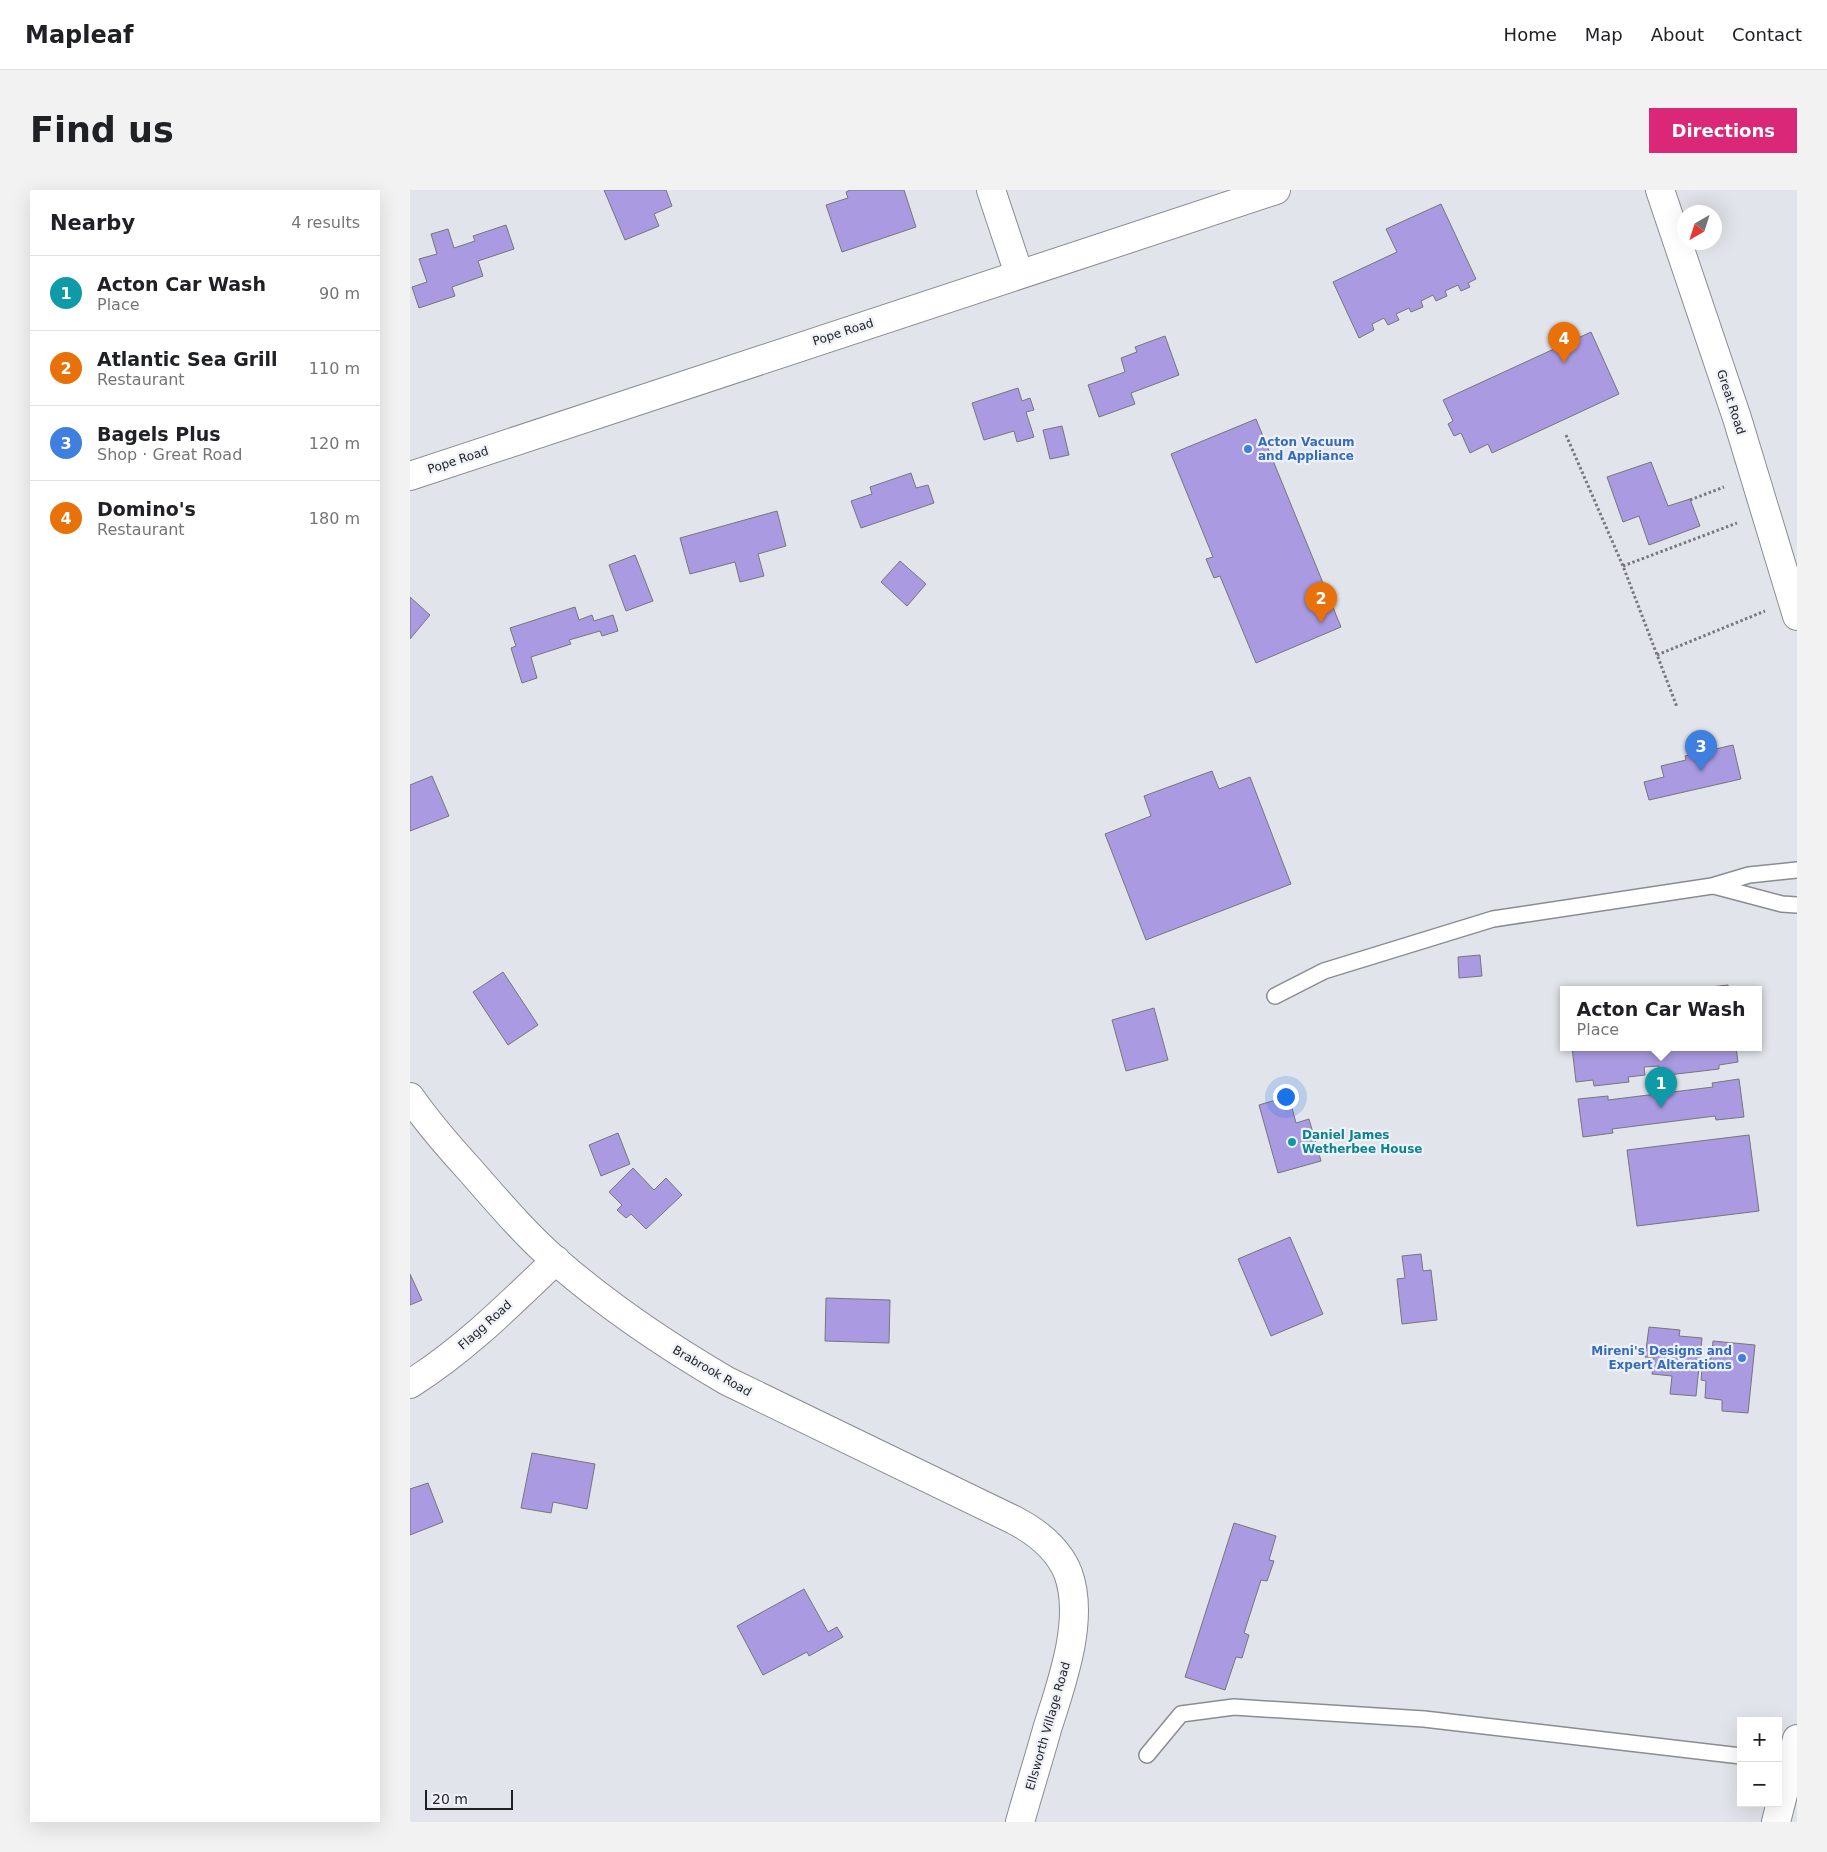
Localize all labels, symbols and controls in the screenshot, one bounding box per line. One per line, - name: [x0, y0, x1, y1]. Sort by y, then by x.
- text: Mapleaf: [25, 21, 133, 49]
- text: Home: [1504, 24, 1557, 45]
- text: Map: [1585, 24, 1623, 45]
- text: About: [1651, 24, 1704, 45]
- text: Contact: [1732, 24, 1802, 45]
- button: Directions: [1649, 108, 1797, 153]
- text: Find us: [30, 110, 174, 150]
- north arrow: [1677, 205, 1722, 250]
- text: Nearby: [50, 211, 135, 235]
- text: 4 results: [291, 213, 360, 232]
- text: Acton Car Wash: [97, 273, 266, 295]
- text: 1: [60, 284, 72, 303]
- text: 90 m: [319, 284, 360, 303]
- text: Place: [97, 295, 140, 314]
- street label: Pope Road: [811, 316, 875, 348]
- pin: 4: [1548, 322, 1580, 363]
- text: Atlantic Sea Grill: [97, 348, 278, 370]
- text: 2: [60, 359, 72, 378]
- text: 110 m: [309, 359, 360, 378]
- street label: Great Road: [1714, 368, 1748, 436]
- text: Restaurant: [97, 370, 185, 389]
- text: Bagels Plus: [97, 423, 221, 445]
- text: 3: [60, 434, 72, 453]
- text: 120 m: [309, 434, 360, 453]
- place label: Acton Vacuum and Appliance: [1258, 435, 1355, 463]
- marker: Acton Vacuum and Appliance: [1242, 443, 1254, 455]
- street label: Pope Road: [426, 444, 490, 476]
- text: Shop · Great Road: [97, 445, 242, 464]
- text: Domino's: [97, 498, 196, 520]
- text: 4: [60, 509, 72, 528]
- text: 180 m: [309, 509, 360, 528]
- text: Restaurant: [97, 520, 185, 539]
- pin: 2: [1305, 582, 1337, 623]
- pin: 3: [1685, 730, 1717, 771]
- popup: [1560, 986, 1762, 1051]
- text: Acton Car Wash: [1577, 998, 1745, 1020]
- text: Place: [1577, 1020, 1619, 1039]
- pin: 1: [1645, 1067, 1677, 1108]
- your location: [1273, 1084, 1299, 1110]
- place label: Daniel James Wetherbee House: [1302, 1128, 1422, 1156]
- marker: Daniel James Wetherbee House: [1286, 1136, 1298, 1148]
- street label: Flagg Road: [456, 1297, 514, 1353]
- street label: Brabrook Road: [670, 1343, 754, 1399]
- place label: Mireni's Designs and Expert Alterations: [1591, 1344, 1732, 1372]
- marker: Mireni's Designs and Expert Alterations: [1736, 1352, 1748, 1364]
- street label: Ellsworth Village Road: [1023, 1660, 1073, 1792]
- map controls: [1737, 1717, 1782, 1807]
- button: +: [1737, 1717, 1782, 1762]
- button: −: [1737, 1762, 1782, 1807]
- scale bar: [425, 1787, 512, 1810]
- text: 20 m: [432, 1791, 468, 1807]

